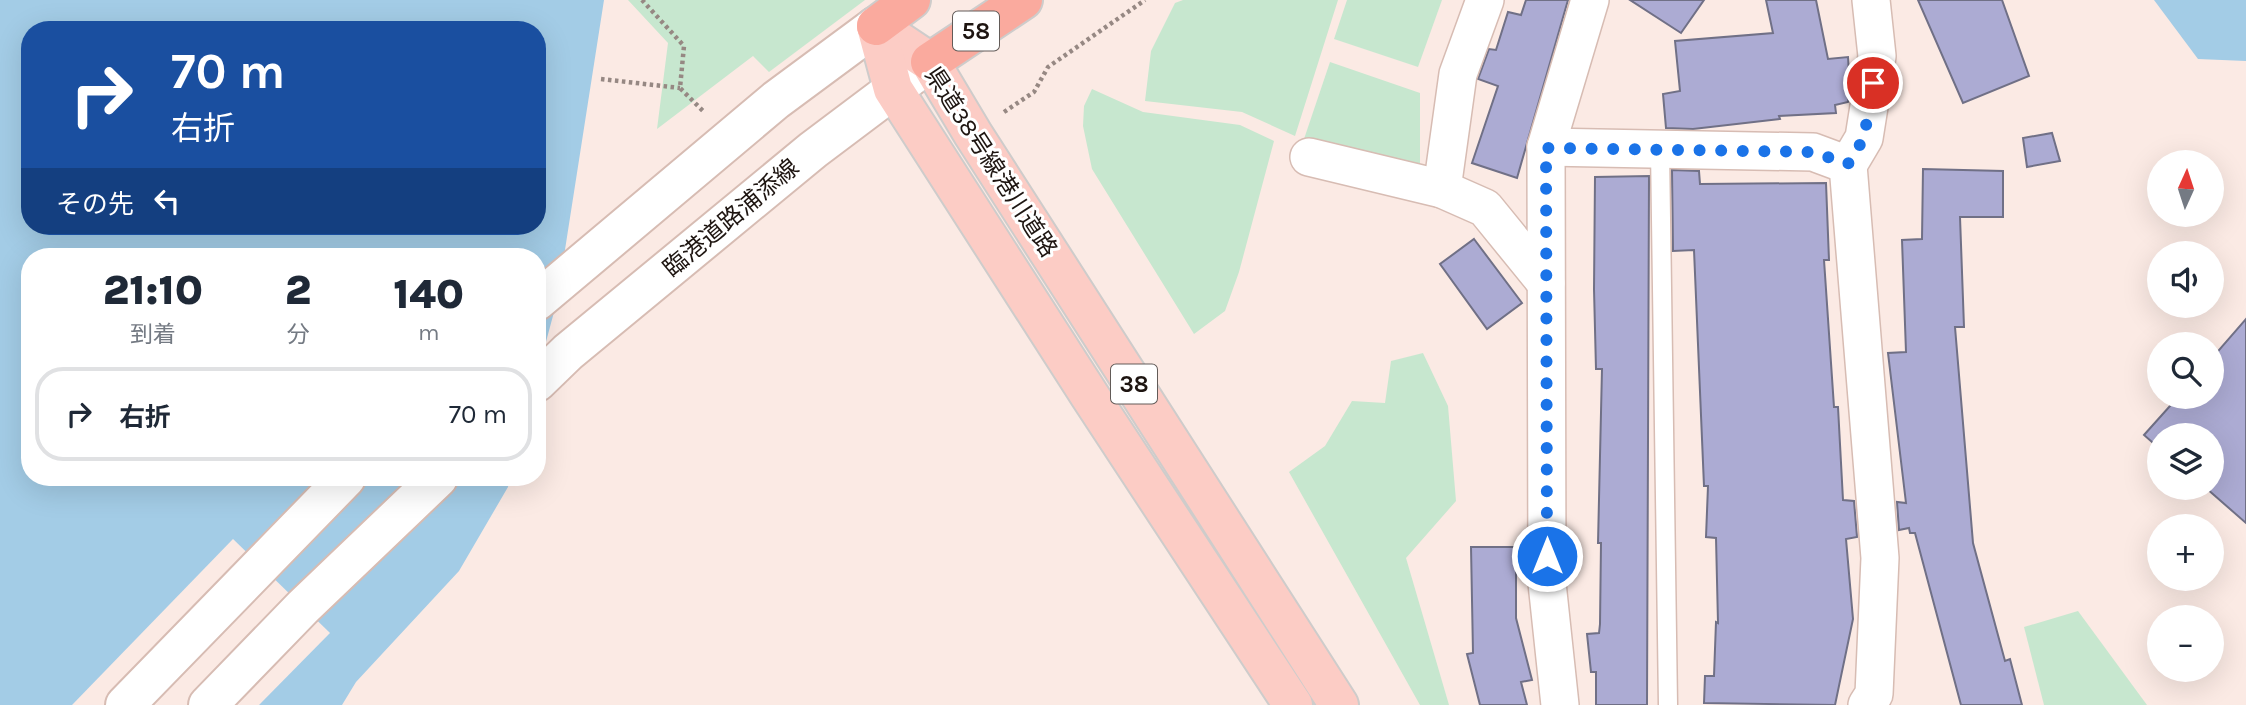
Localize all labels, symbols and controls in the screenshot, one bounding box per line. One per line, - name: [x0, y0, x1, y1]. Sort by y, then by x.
- road number: 58: [953, 12, 999, 50]
- text: 70 m: [171, 43, 285, 100]
- icon: right: [56, 49, 147, 140]
- pin: [1843, 53, 1903, 113]
- street label: 県道38号線港川道路: [919, 62, 1063, 262]
- icon: arrive: [1854, 64, 1892, 102]
- text: 右折: [171, 110, 235, 147]
- north arrow: [2147, 150, 2224, 228]
- map controls: [2147, 150, 2224, 682]
- street label: 臨港道路浦添線: [658, 153, 804, 283]
- icon: left: [148, 182, 186, 220]
- text: その先: [56, 189, 134, 220]
- button: sound: [2147, 241, 2224, 318]
- text: 21:10: [103, 265, 203, 315]
- text: 2: [285, 265, 311, 315]
- text: 140: [393, 269, 464, 319]
- text: m: [418, 319, 439, 346]
- text: 到着: [130, 321, 176, 348]
- text: 分: [287, 321, 310, 348]
- button: search: [2147, 332, 2224, 409]
- road number: 38: [1111, 364, 1157, 404]
- icon: right: [60, 395, 98, 433]
- text: 70 m: [449, 399, 507, 430]
- text: 右折: [119, 402, 171, 433]
- button: layers: [2147, 423, 2224, 500]
- button: +: [2147, 514, 2224, 591]
- position arrow: [1510, 519, 1584, 593]
- button: −: [2147, 605, 2224, 682]

